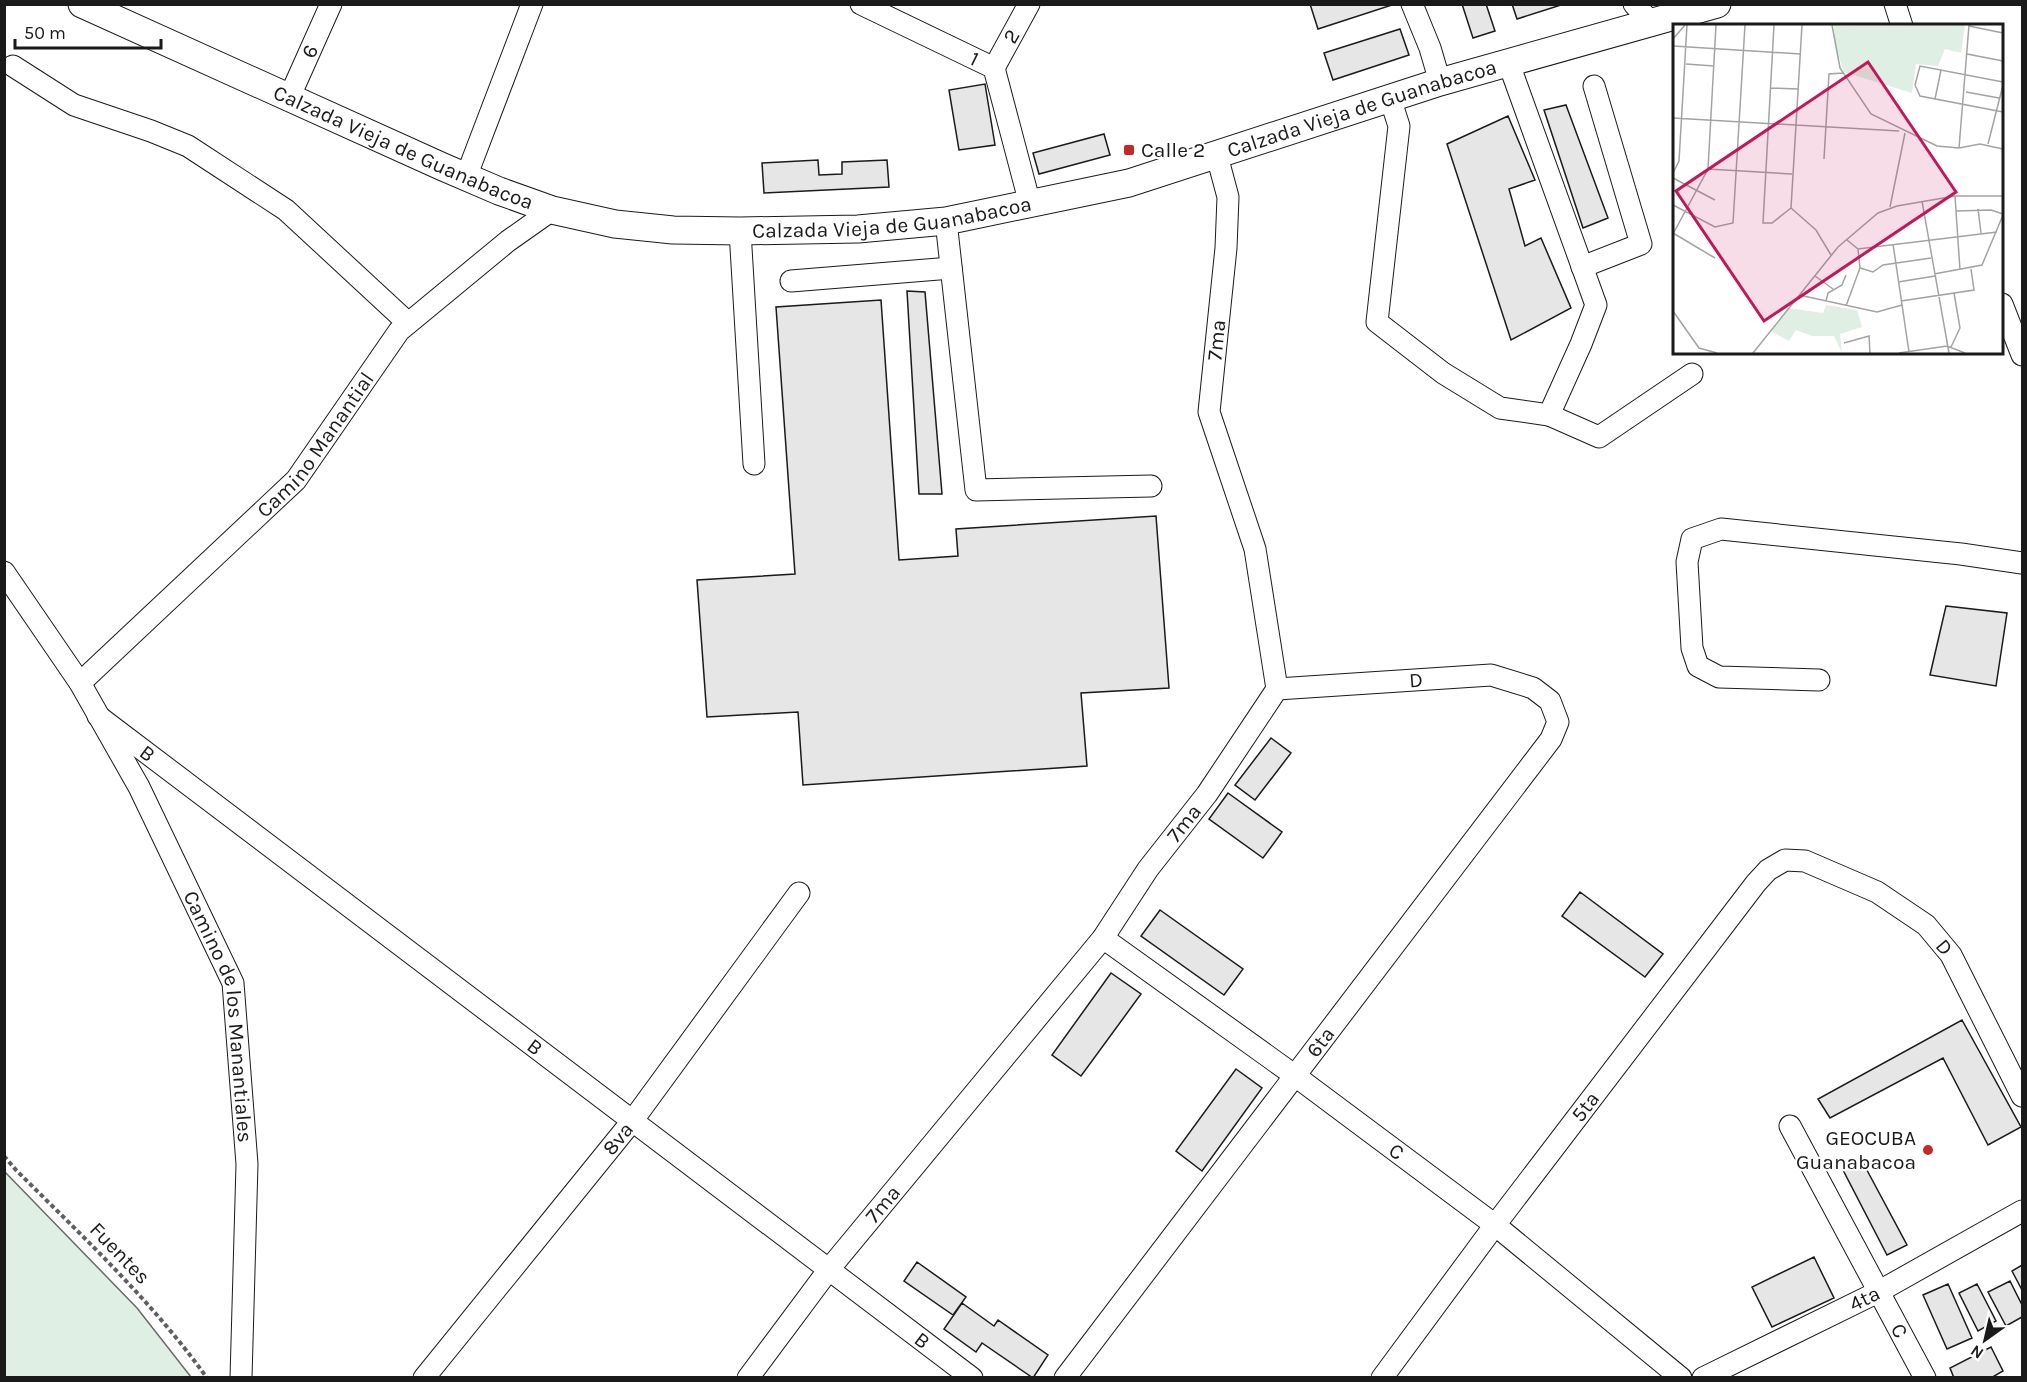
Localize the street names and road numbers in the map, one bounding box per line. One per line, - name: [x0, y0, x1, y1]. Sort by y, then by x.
- street label: 2: [998, 25, 1025, 48]
- street label: 6: [296, 41, 323, 62]
- street label: 1: [966, 46, 983, 71]
- street label: Calzada Vieja de Guanabacoa: [1224, 55, 1499, 162]
- street label: Calzada Vieja de Guanabacoa: [270, 80, 537, 214]
- street label: Calzada Vieja de Guanabacoa: [752, 192, 1034, 243]
- street label: 7ma: [1202, 318, 1231, 362]
- street label: Camino Manantial: [252, 368, 379, 522]
- street label: D: [1408, 668, 1424, 692]
- street label: B: [135, 740, 160, 767]
- street label: 7ma: [1162, 800, 1206, 847]
- street label: Camino de los Manantiales: [179, 887, 257, 1143]
- street label: D: [1931, 934, 1958, 960]
- street label: 6ta: [1301, 1022, 1340, 1062]
- street label: B: [522, 1033, 547, 1060]
- street label: 5ta: [1566, 1087, 1604, 1126]
- street label: 8va: [598, 1118, 638, 1160]
- street label: C: [1384, 1138, 1409, 1165]
- street label: 7ma: [860, 1181, 905, 1228]
- street label: Fuentes: [85, 1217, 155, 1289]
- street label: 4ta: [1845, 1281, 1884, 1316]
- street label: C: [1886, 1319, 1913, 1342]
- street label: B: [910, 1327, 935, 1354]

